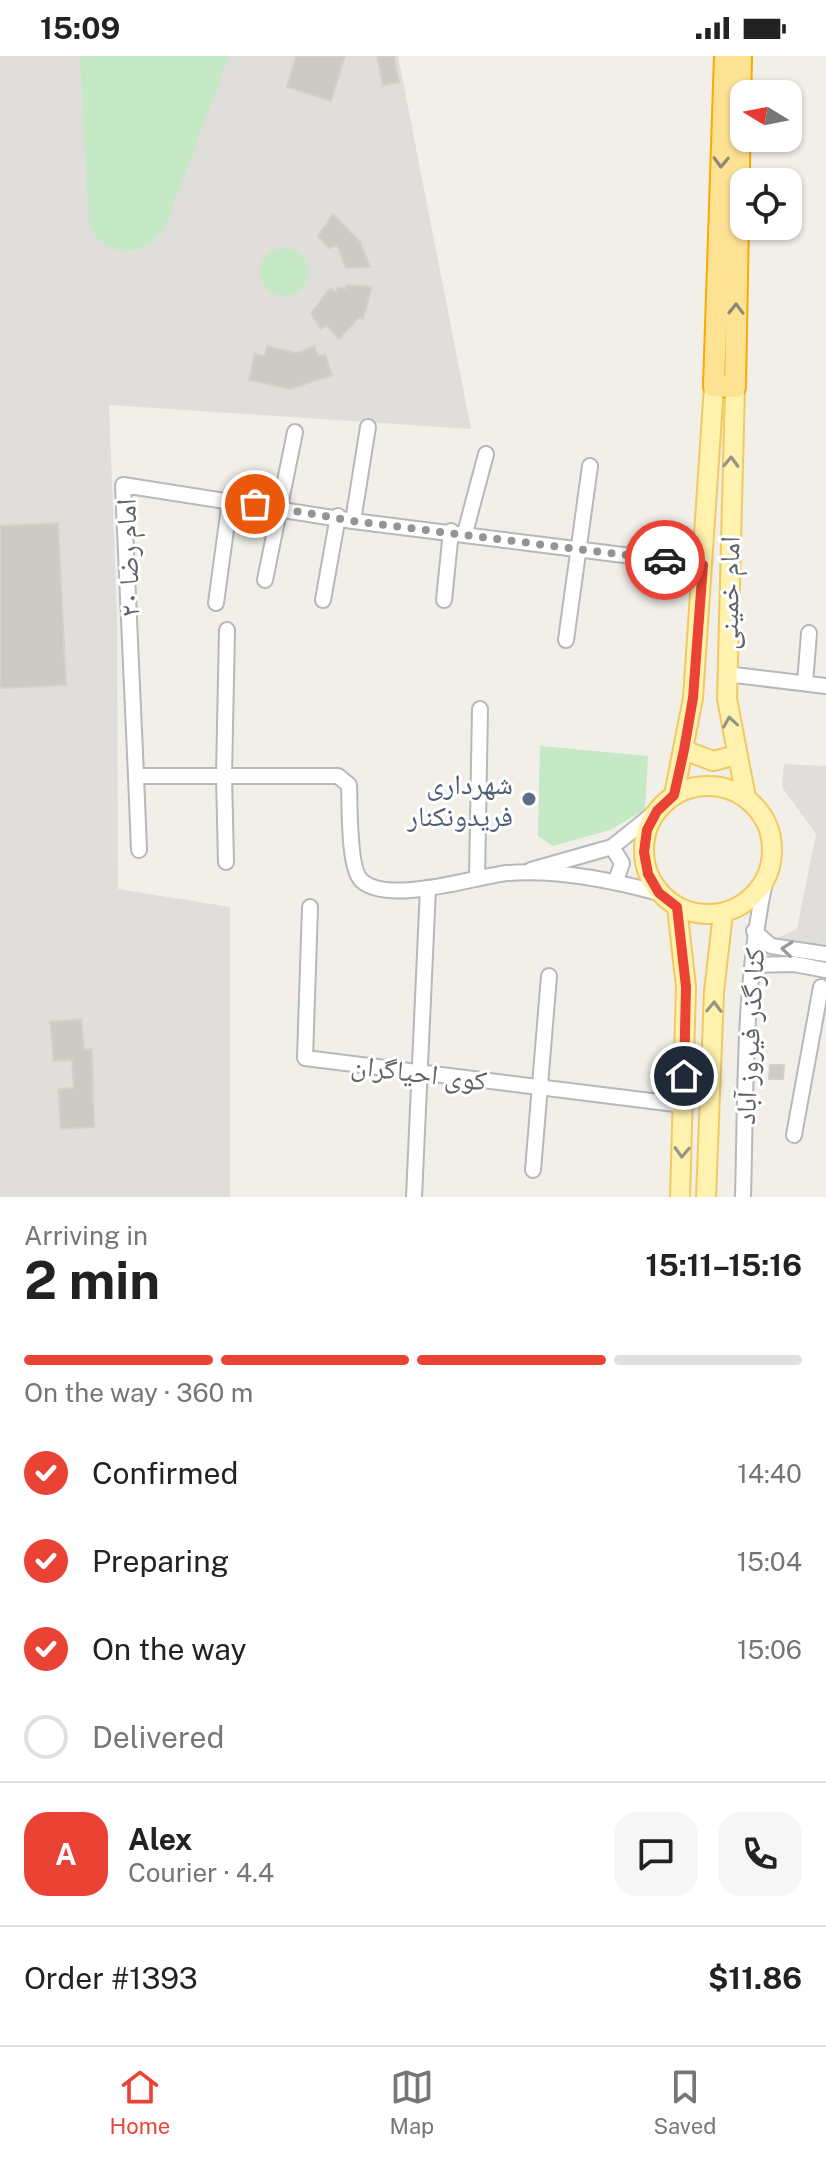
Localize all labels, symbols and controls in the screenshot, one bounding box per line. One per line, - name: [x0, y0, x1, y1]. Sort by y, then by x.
- text: 15:09: [40, 10, 120, 46]
- north arrow: [730, 80, 802, 152]
- map controls: [730, 80, 802, 240]
- one-way arrow: [712, 156, 729, 169]
- button: locate: [730, 168, 802, 240]
- one-way arrow: [728, 302, 745, 315]
- one-way arrow: [723, 455, 740, 468]
- pin: [221, 470, 289, 538]
- icon: bag: [233, 482, 277, 526]
- street label: امام رضا ۲۰: [108, 498, 149, 618]
- courier: [625, 520, 705, 600]
- street label: امام خمینی: [711, 536, 748, 650]
- icon: car: [643, 538, 687, 582]
- one-way arrow: [722, 715, 739, 729]
- place label: شهرداری فریدونکنار: [406, 767, 513, 832]
- marker: شهرداری فریدونکنار: [520, 790, 538, 808]
- one-way arrow: [780, 940, 793, 957]
- street label: کنارگذر فیروز آباد: [728, 946, 771, 1125]
- one-way arrow: [705, 1000, 722, 1013]
- pin: [650, 1042, 718, 1110]
- street label: کوی احیاگران: [349, 1047, 489, 1098]
- icon: home: [662, 1054, 706, 1098]
- one-way arrow: [673, 1146, 690, 1159]
- text: Arriving in: [24, 1220, 148, 1251]
- text: 15:11–15:16: [646, 1247, 802, 1283]
- text: 2 min: [24, 1250, 160, 1311]
- text: On the way · 360 m: [24, 1377, 253, 1408]
- icon: check: [24, 1451, 68, 1495]
- text: Confirmed: [92, 1455, 238, 1491]
- text: 14:40: [737, 1458, 802, 1489]
- icon: check: [24, 1539, 68, 1583]
- text: Preparing: [92, 1543, 229, 1579]
- text: 15:04: [737, 1546, 802, 1577]
- icon: check: [24, 1627, 68, 1671]
- text: On the way: [92, 1631, 246, 1667]
- text: 15:06: [737, 1634, 802, 1665]
- text: Delivered: [92, 1719, 224, 1755]
- button: chat: [614, 1812, 698, 1896]
- button: phone: [718, 1812, 802, 1896]
- text: Alex: [128, 1821, 192, 1857]
- text: A: [55, 1836, 77, 1872]
- text: Courier · 4.4: [128, 1857, 274, 1888]
- text: Order #1393: [24, 1960, 198, 1996]
- text: $11.86: [708, 1960, 802, 1996]
- tab: Home: [110, 2065, 170, 2139]
- tab: Map: [389, 2065, 434, 2139]
- tab: Saved: [653, 2065, 716, 2139]

